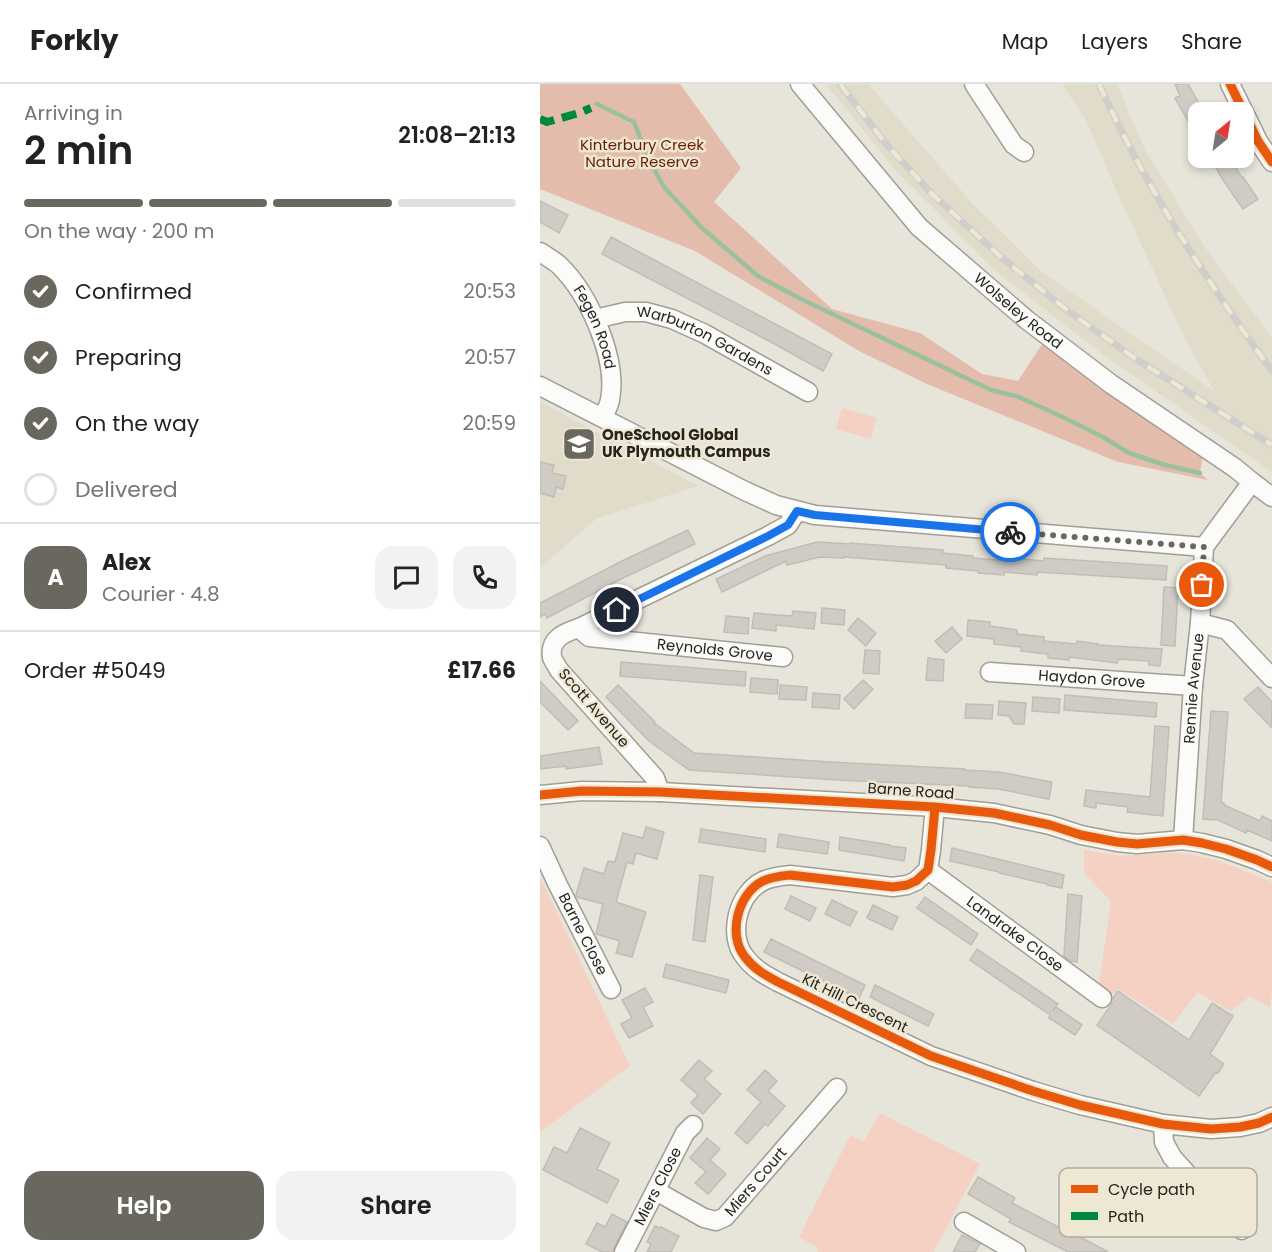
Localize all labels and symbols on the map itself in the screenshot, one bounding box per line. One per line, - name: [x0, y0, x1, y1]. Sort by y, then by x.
- north arrow: [1188, 102, 1254, 168]
- park label: Kinterbury Creek Nature Reserve: [580, 134, 704, 172]
- street label: Wolseley Road: [969, 268, 1067, 354]
- street label: Fegen Road: [569, 281, 621, 371]
- street label: Warburton Gardens: [637, 301, 777, 380]
- place label: OneSchool Global UK Plymouth Campus: [602, 424, 771, 462]
- school or university icon: OneSchool Global UK Plymouth Campus: [561, 426, 597, 462]
- courier: [980, 502, 1040, 562]
- pin: [1176, 559, 1227, 610]
- pin: [591, 584, 642, 635]
- street label: Rennie Avenue: [1178, 632, 1209, 744]
- street label: Reynolds Grove: [656, 633, 774, 666]
- street label: Scott Avenue: [554, 664, 635, 752]
- street label: Haydon Grove: [1038, 664, 1146, 693]
- street label: Barne Road: [867, 777, 955, 804]
- street label: Barne Close: [554, 889, 613, 979]
- street label: Landrake Close: [963, 891, 1068, 976]
- street label: Kit Hill Crescent: [799, 968, 912, 1037]
- street label: Miers Court: [719, 1142, 791, 1220]
- street label: Miers Close: [628, 1143, 686, 1229]
- legend: [1059, 1168, 1257, 1237]
- text: Cycle path: [1108, 1178, 1195, 1201]
- text: Path: [1108, 1205, 1144, 1228]

